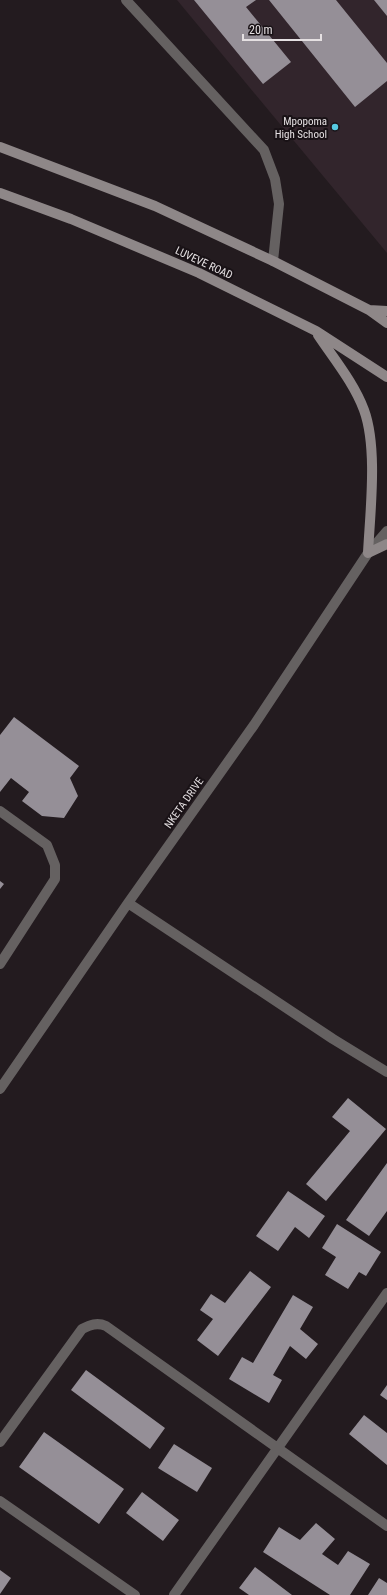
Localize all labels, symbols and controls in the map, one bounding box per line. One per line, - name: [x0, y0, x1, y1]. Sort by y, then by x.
- scale bar: [243, 16, 321, 42]
- text: 20 m: [249, 23, 273, 37]
- place label: Mpopoma High School: [275, 115, 327, 141]
- marker: Mpopoma High School: [330, 122, 340, 132]
- street label: LUVEVE ROAD: [173, 244, 235, 282]
- street label: NKETA DRIVE: [162, 775, 207, 831]

